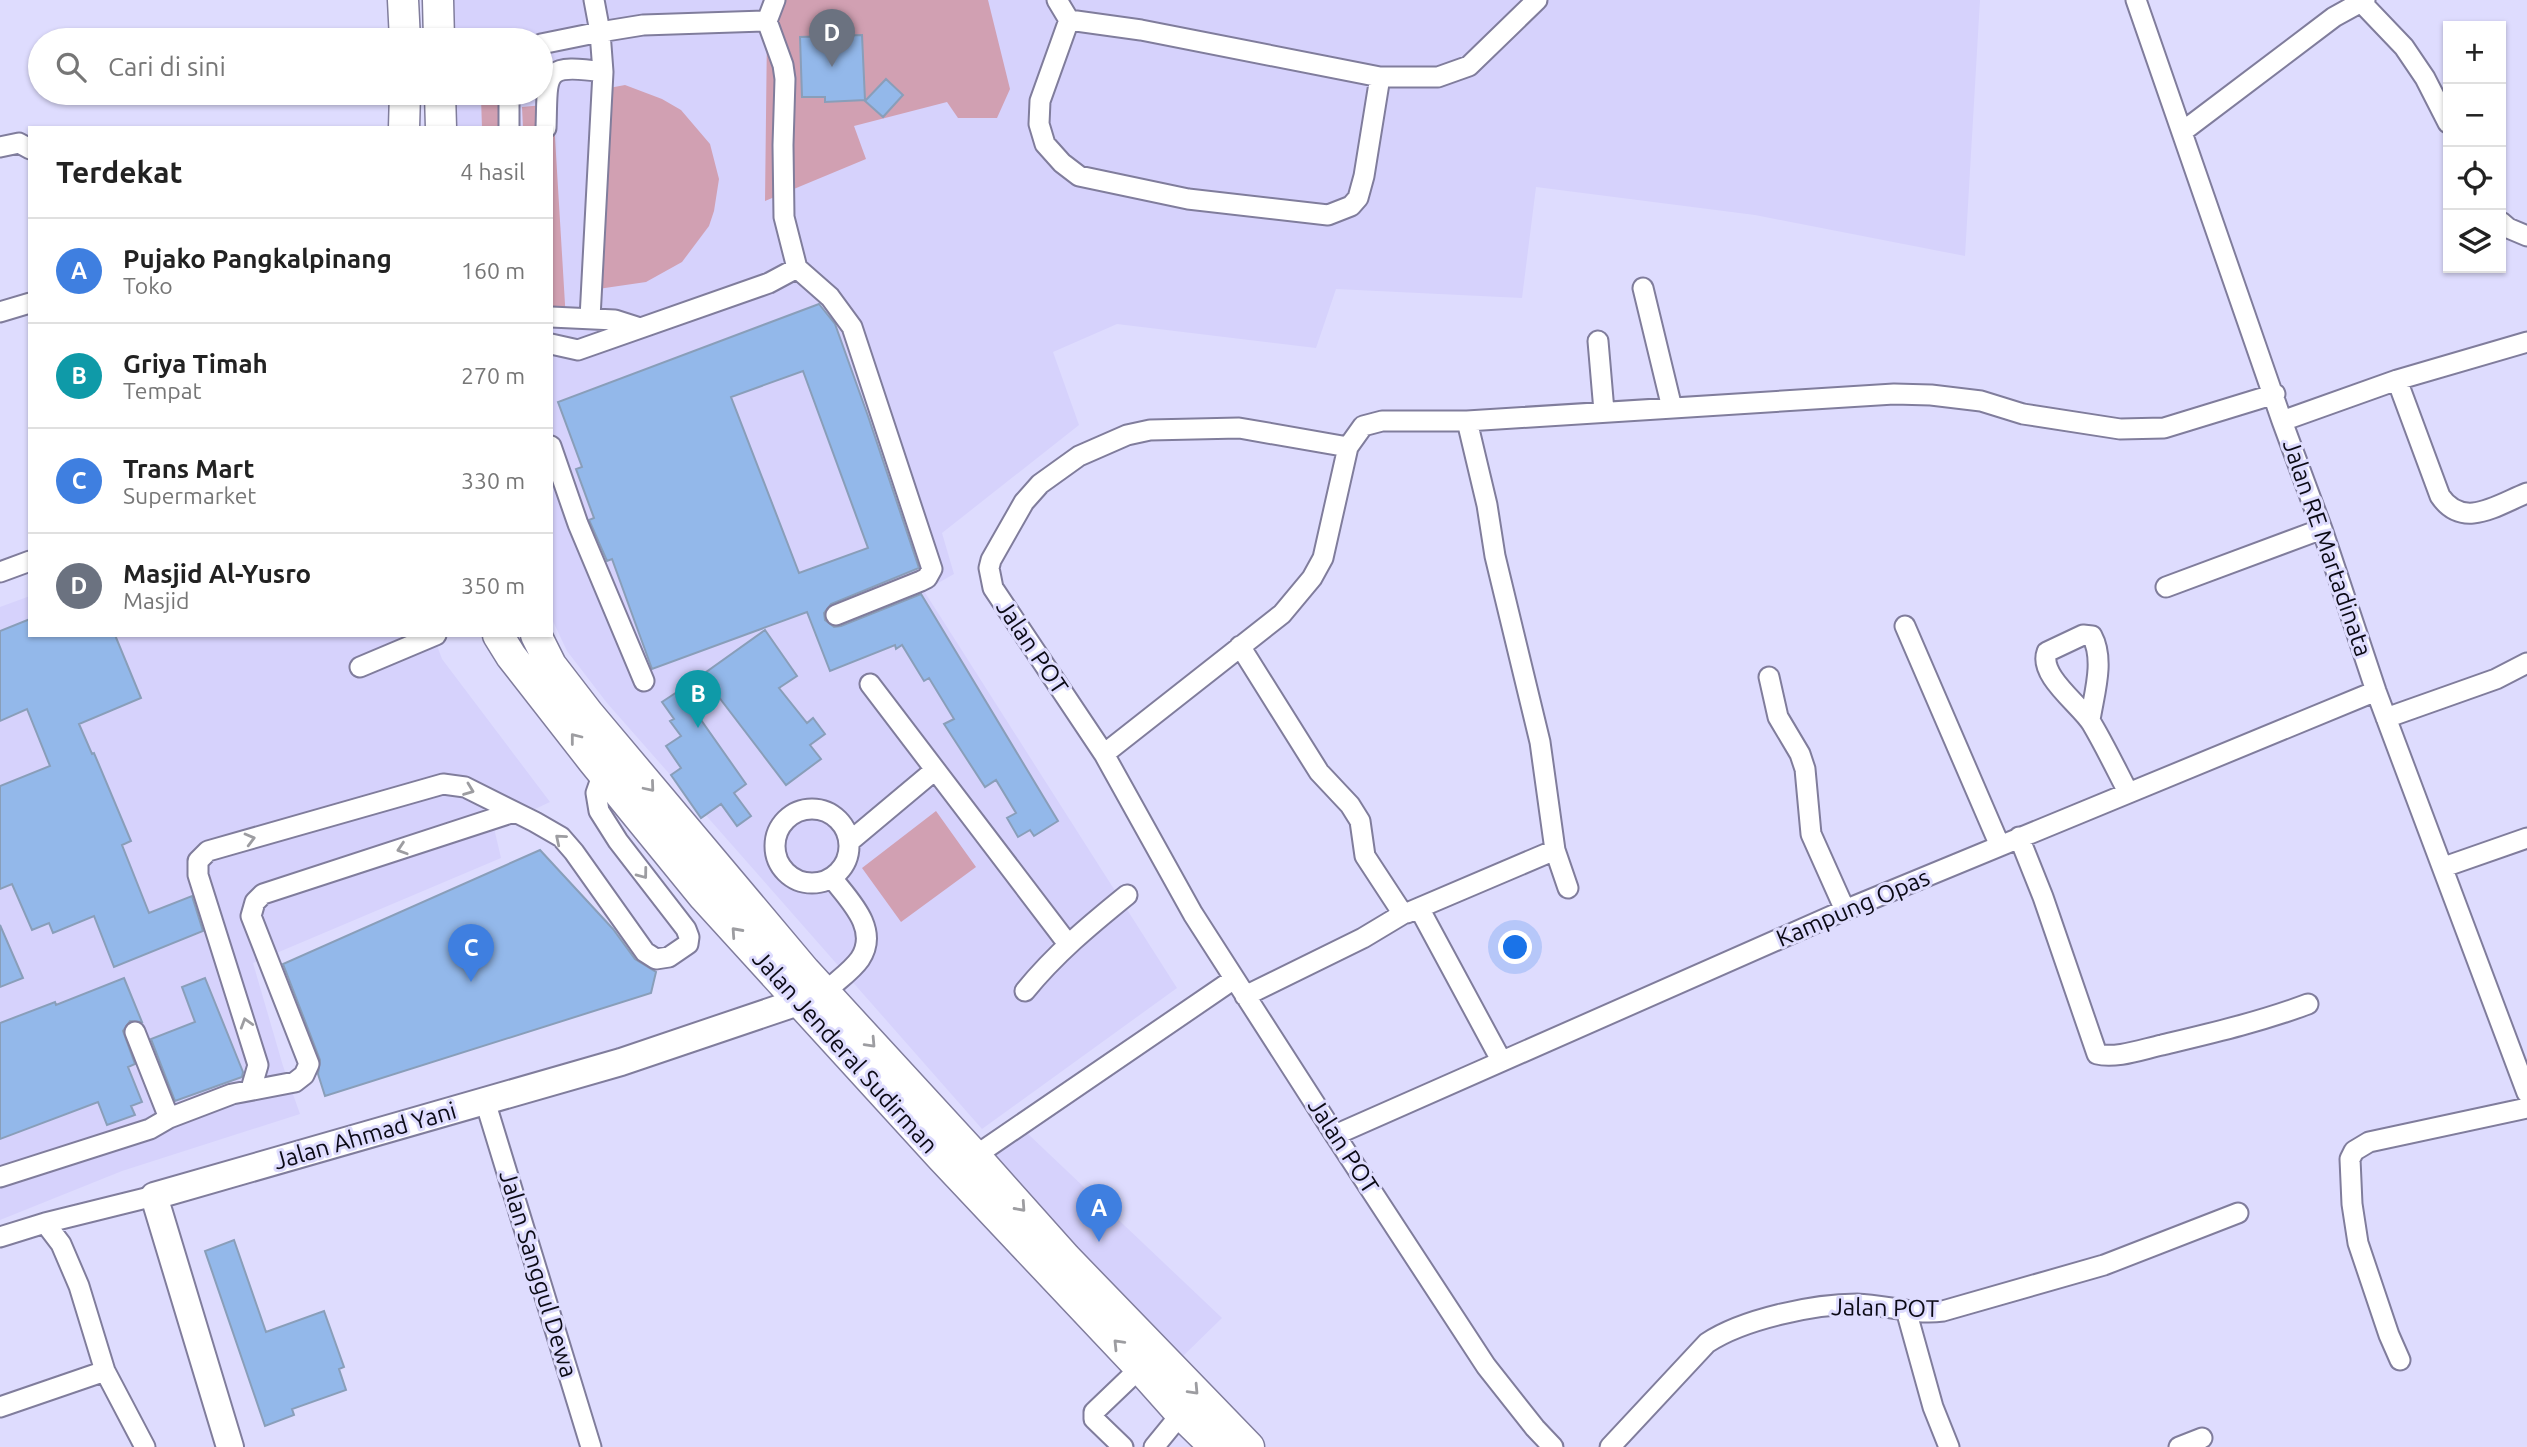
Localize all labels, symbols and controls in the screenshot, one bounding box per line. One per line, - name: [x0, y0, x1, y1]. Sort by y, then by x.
- pin: D: [809, 9, 855, 67]
- map controls: [2443, 21, 2506, 273]
- button: +: [2443, 21, 2506, 84]
- search box: [28, 28, 553, 105]
- icon: search: [52, 48, 90, 86]
- text: Cari di sini: [108, 52, 226, 81]
- button: −: [2443, 84, 2506, 147]
- button: locate: [2443, 147, 2506, 210]
- text: Terdekat: [56, 155, 182, 189]
- text: 4 hasil: [460, 159, 525, 184]
- button: layers: [2443, 210, 2506, 273]
- text: Pujako Pangkalpinang: [123, 244, 392, 273]
- text: A: [71, 258, 87, 283]
- text: 160 m: [461, 258, 525, 283]
- text: Toko: [123, 273, 173, 298]
- text: Griya Timah: [123, 349, 268, 378]
- text: B: [71, 363, 87, 388]
- text: 270 m: [461, 363, 525, 388]
- text: Tempat: [123, 378, 202, 403]
- street label: Jalan RE Martadinata: [2278, 436, 2377, 660]
- text: Trans Mart: [123, 454, 254, 483]
- text: C: [72, 468, 86, 493]
- text: 330 m: [461, 468, 525, 493]
- text: Supermarket: [123, 483, 256, 508]
- text: Masjid Al-Yusro: [123, 559, 311, 588]
- text: D: [71, 573, 87, 598]
- text: 350 m: [461, 573, 525, 598]
- text: Masjid: [123, 588, 189, 613]
- street label: Jalan POT: [991, 594, 1074, 699]
- pin: B: [675, 670, 721, 728]
- one-way arrow: [571, 734, 584, 746]
- one-way arrow: [642, 779, 654, 792]
- one-way arrow: [462, 782, 474, 796]
- one-way arrow: [244, 833, 256, 848]
- one-way arrow: [556, 835, 569, 847]
- one-way arrow: [397, 841, 409, 855]
- street label: Kampung Opas: [1772, 863, 1933, 952]
- one-way arrow: [635, 867, 648, 879]
- pin: C: [448, 924, 494, 982]
- one-way arrow: [732, 927, 744, 940]
- your location: [1498, 930, 1532, 964]
- street label: Jalan Jenderal Sudirman: [747, 945, 943, 1159]
- one-way arrow: [240, 1018, 255, 1030]
- one-way arrow: [862, 1035, 875, 1048]
- street label: Jalan POT: [1303, 1093, 1384, 1198]
- street label: Jalan Ahmad Yani: [270, 1097, 459, 1175]
- street label: Jalan Sanggul Dewa: [494, 1167, 583, 1381]
- pin: A: [1076, 1184, 1122, 1242]
- one-way arrow: [1013, 1199, 1025, 1212]
- street label: Jalan POT: [1831, 1293, 1939, 1322]
- one-way arrow: [1114, 1339, 1126, 1352]
- one-way arrow: [1185, 1382, 1198, 1395]

